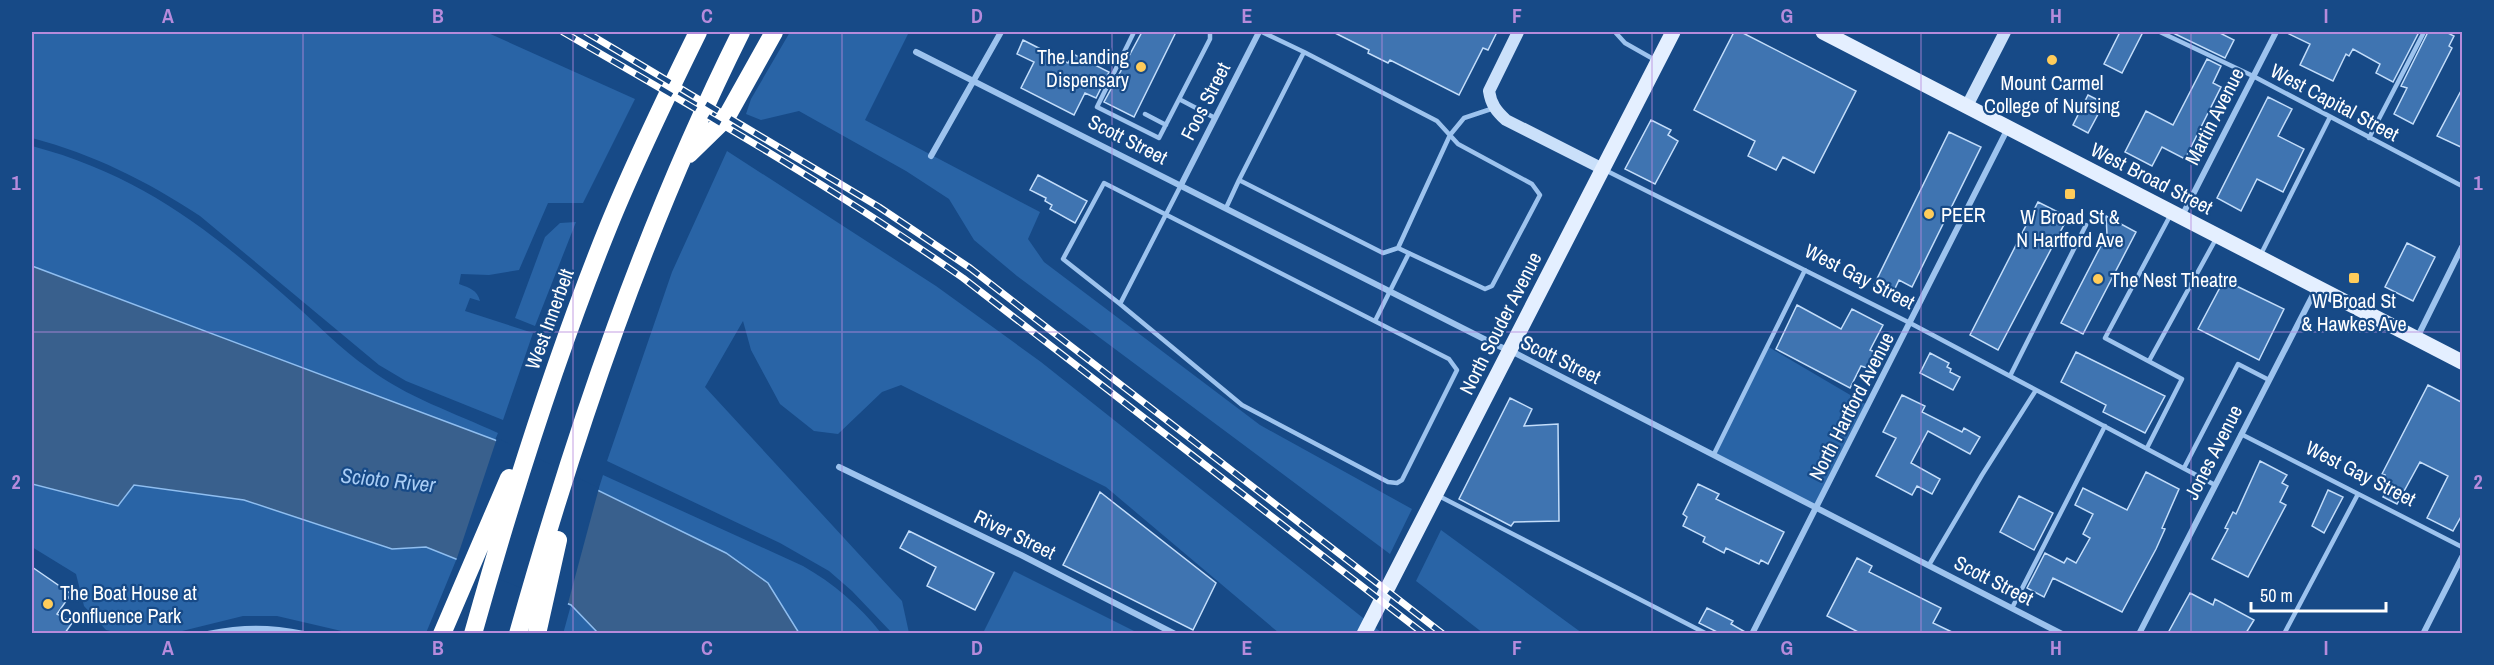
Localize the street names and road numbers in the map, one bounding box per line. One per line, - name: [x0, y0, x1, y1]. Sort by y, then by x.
- street label: Foos Street: [1174, 57, 1236, 145]
- street label: West Capital Street: [2266, 57, 2404, 147]
- street label: Martin Avenue: [2178, 63, 2250, 169]
- street label: Scott Street: [1084, 108, 1173, 171]
- street label: West Broad Street: [2086, 136, 2218, 221]
- street label: West Gay Street: [1800, 237, 1920, 315]
- street label: North Souder Avenue: [1452, 247, 1548, 399]
- street label: West Innerbelt: [518, 264, 580, 373]
- street label: North Hartford Avenue: [1802, 327, 1900, 485]
- street label: Scott Street: [1517, 328, 1606, 390]
- street label: Jones Avenue: [2178, 400, 2248, 504]
- street label: West Gay Street: [2301, 434, 2421, 512]
- street label: River Street: [970, 503, 1061, 566]
- street label: Scott Street: [1950, 549, 2039, 612]

